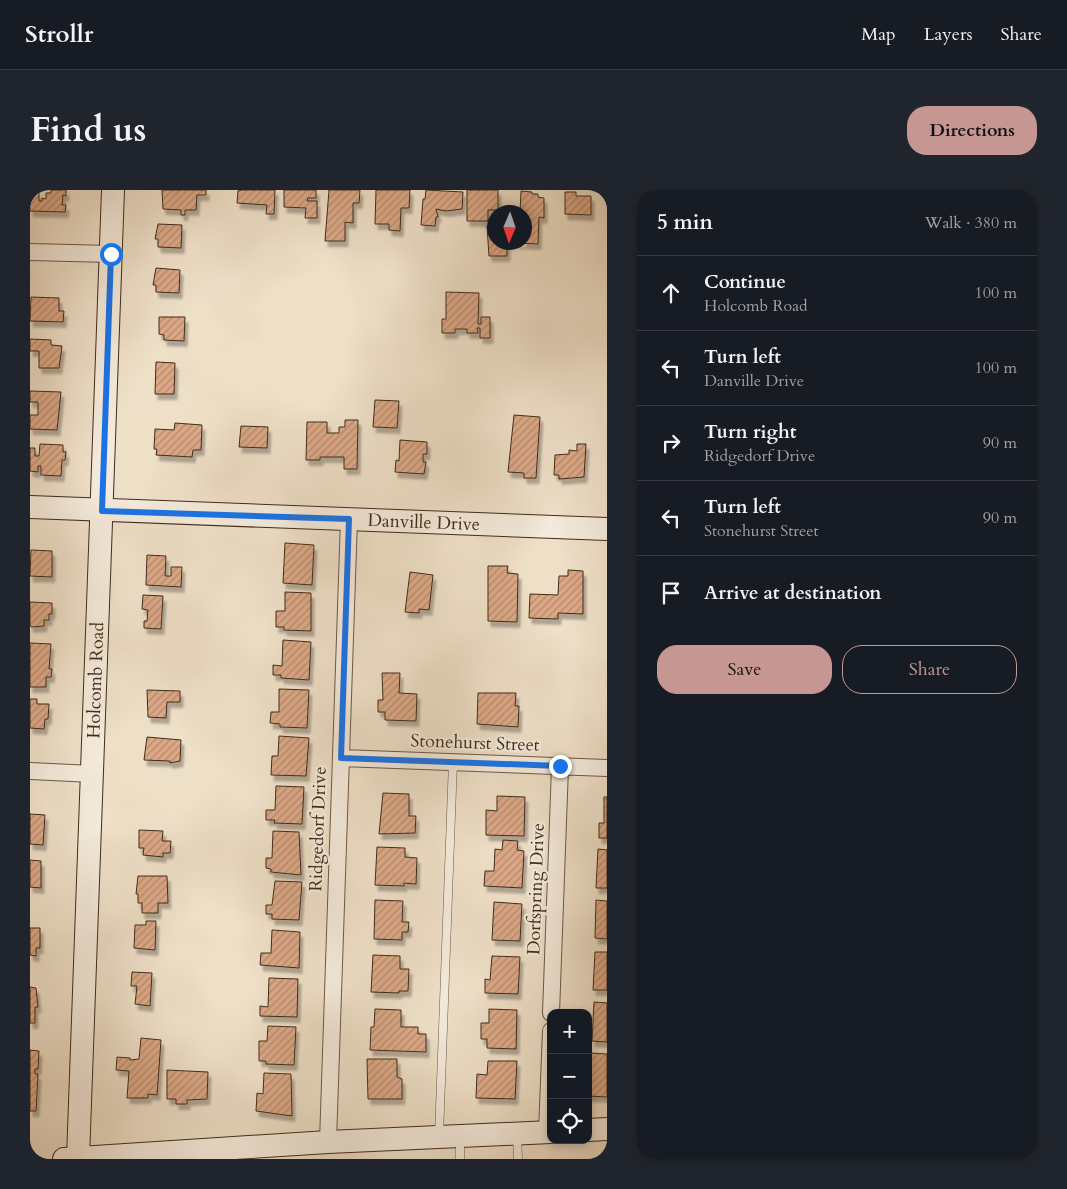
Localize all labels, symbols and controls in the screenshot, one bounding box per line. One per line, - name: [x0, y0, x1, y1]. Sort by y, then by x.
- text: Strollr: [25, 18, 93, 51]
- text: Map: [861, 22, 896, 47]
- text: Layers: [924, 22, 973, 47]
- text: Share: [1001, 22, 1042, 47]
- text: Find us: [30, 106, 146, 154]
- button: Directions: [907, 106, 1037, 155]
- north arrow: [487, 205, 532, 250]
- text: 5 min: [657, 208, 713, 237]
- text: Walk · 380 m: [925, 212, 1017, 234]
- route start: [100, 243, 123, 266]
- text: Continue: [704, 269, 786, 295]
- icon: ahead: [657, 279, 685, 307]
- text: 100 m: [975, 282, 1017, 304]
- text: Holcomb Road: [704, 295, 808, 317]
- text: Turn left: [704, 344, 781, 370]
- icon: left: [657, 354, 685, 382]
- text: 100 m: [975, 357, 1017, 379]
- text: Danville Drive: [704, 370, 804, 392]
- text: Turn right: [704, 419, 796, 445]
- icon: right: [657, 429, 685, 457]
- text: 90 m: [983, 432, 1017, 454]
- text: Ridgedorf Drive: [704, 445, 815, 467]
- text: Turn left: [704, 494, 781, 520]
- icon: left: [657, 504, 685, 532]
- street label: Danville Drive: [367, 507, 480, 537]
- text: 90 m: [983, 507, 1017, 529]
- text: Stonehurst Street: [704, 520, 819, 542]
- icon: arrive: [657, 579, 685, 607]
- text: Arrive at destination: [704, 580, 881, 606]
- street label: Holcomb Road: [81, 621, 110, 739]
- button: Save: [657, 645, 832, 694]
- button: Share: [842, 645, 1017, 694]
- street label: Stonehurst Street: [410, 728, 540, 758]
- route end: [549, 755, 572, 778]
- street label: Ridgedorf Drive: [303, 766, 333, 892]
- street label: Dorfspring Drive: [521, 822, 551, 956]
- map controls: [547, 1009, 592, 1144]
- button: +: [547, 1009, 592, 1054]
- button: −: [547, 1054, 592, 1099]
- button: locate: [547, 1099, 592, 1144]

